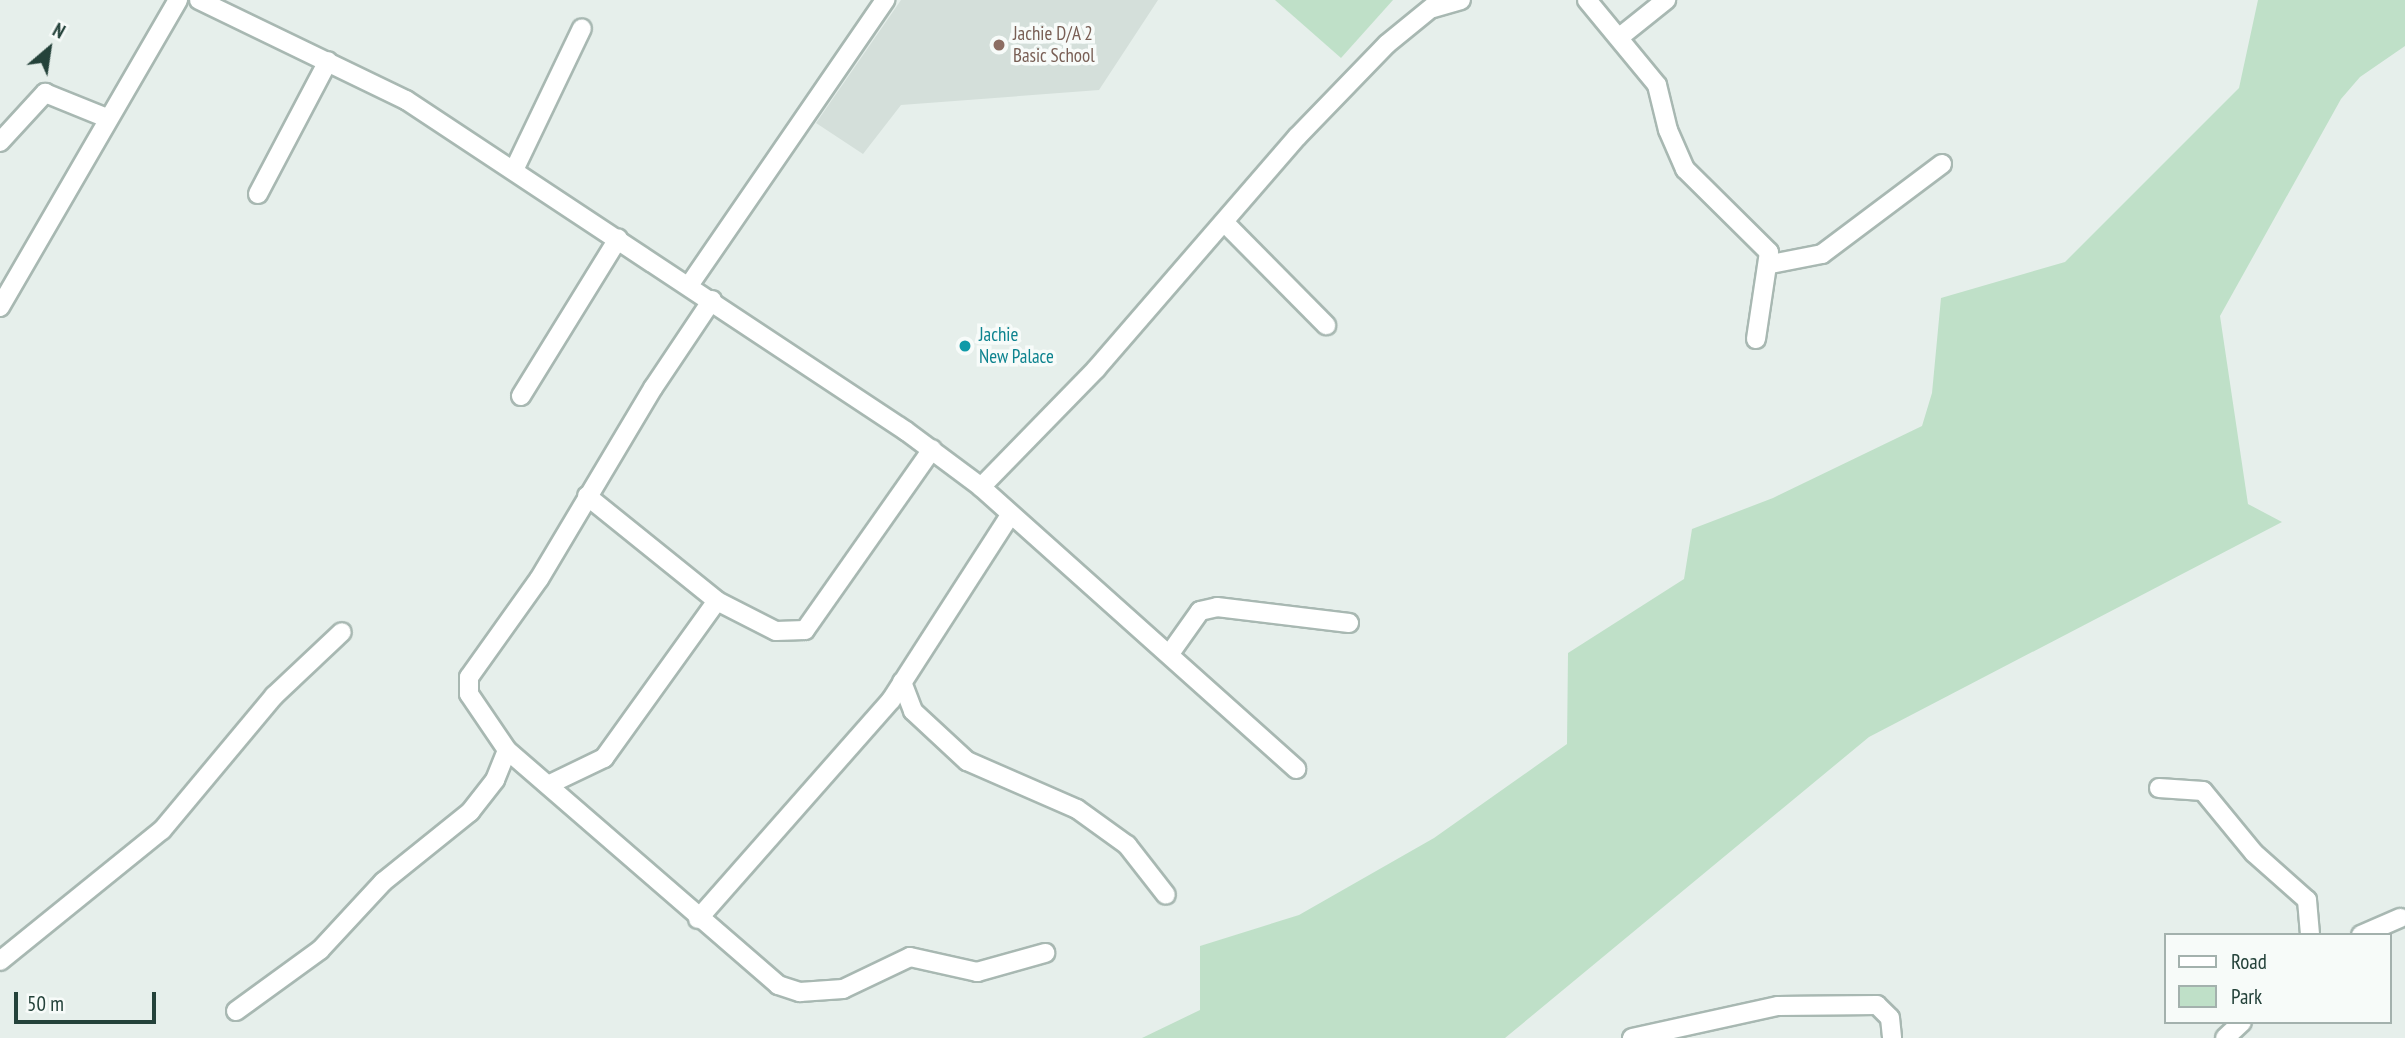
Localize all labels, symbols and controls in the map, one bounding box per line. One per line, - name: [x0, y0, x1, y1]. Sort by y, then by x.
- north arrow: [14, 14, 84, 84]
- text: N: [49, 18, 69, 44]
- place label: Jachie D/A 2 Basic School: [1013, 23, 1095, 67]
- marker: Jachie D/A 2 Basic School: [991, 37, 1007, 53]
- place label: Jachie New Palace: [979, 324, 1054, 368]
- marker: Jachie New Palace: [957, 338, 973, 354]
- legend: [2164, 933, 2391, 1024]
- text: Road: [2231, 948, 2267, 975]
- scale bar: [18, 978, 159, 1022]
- text: Park: [2231, 983, 2262, 1010]
- text: 50 m: [27, 990, 64, 1017]

